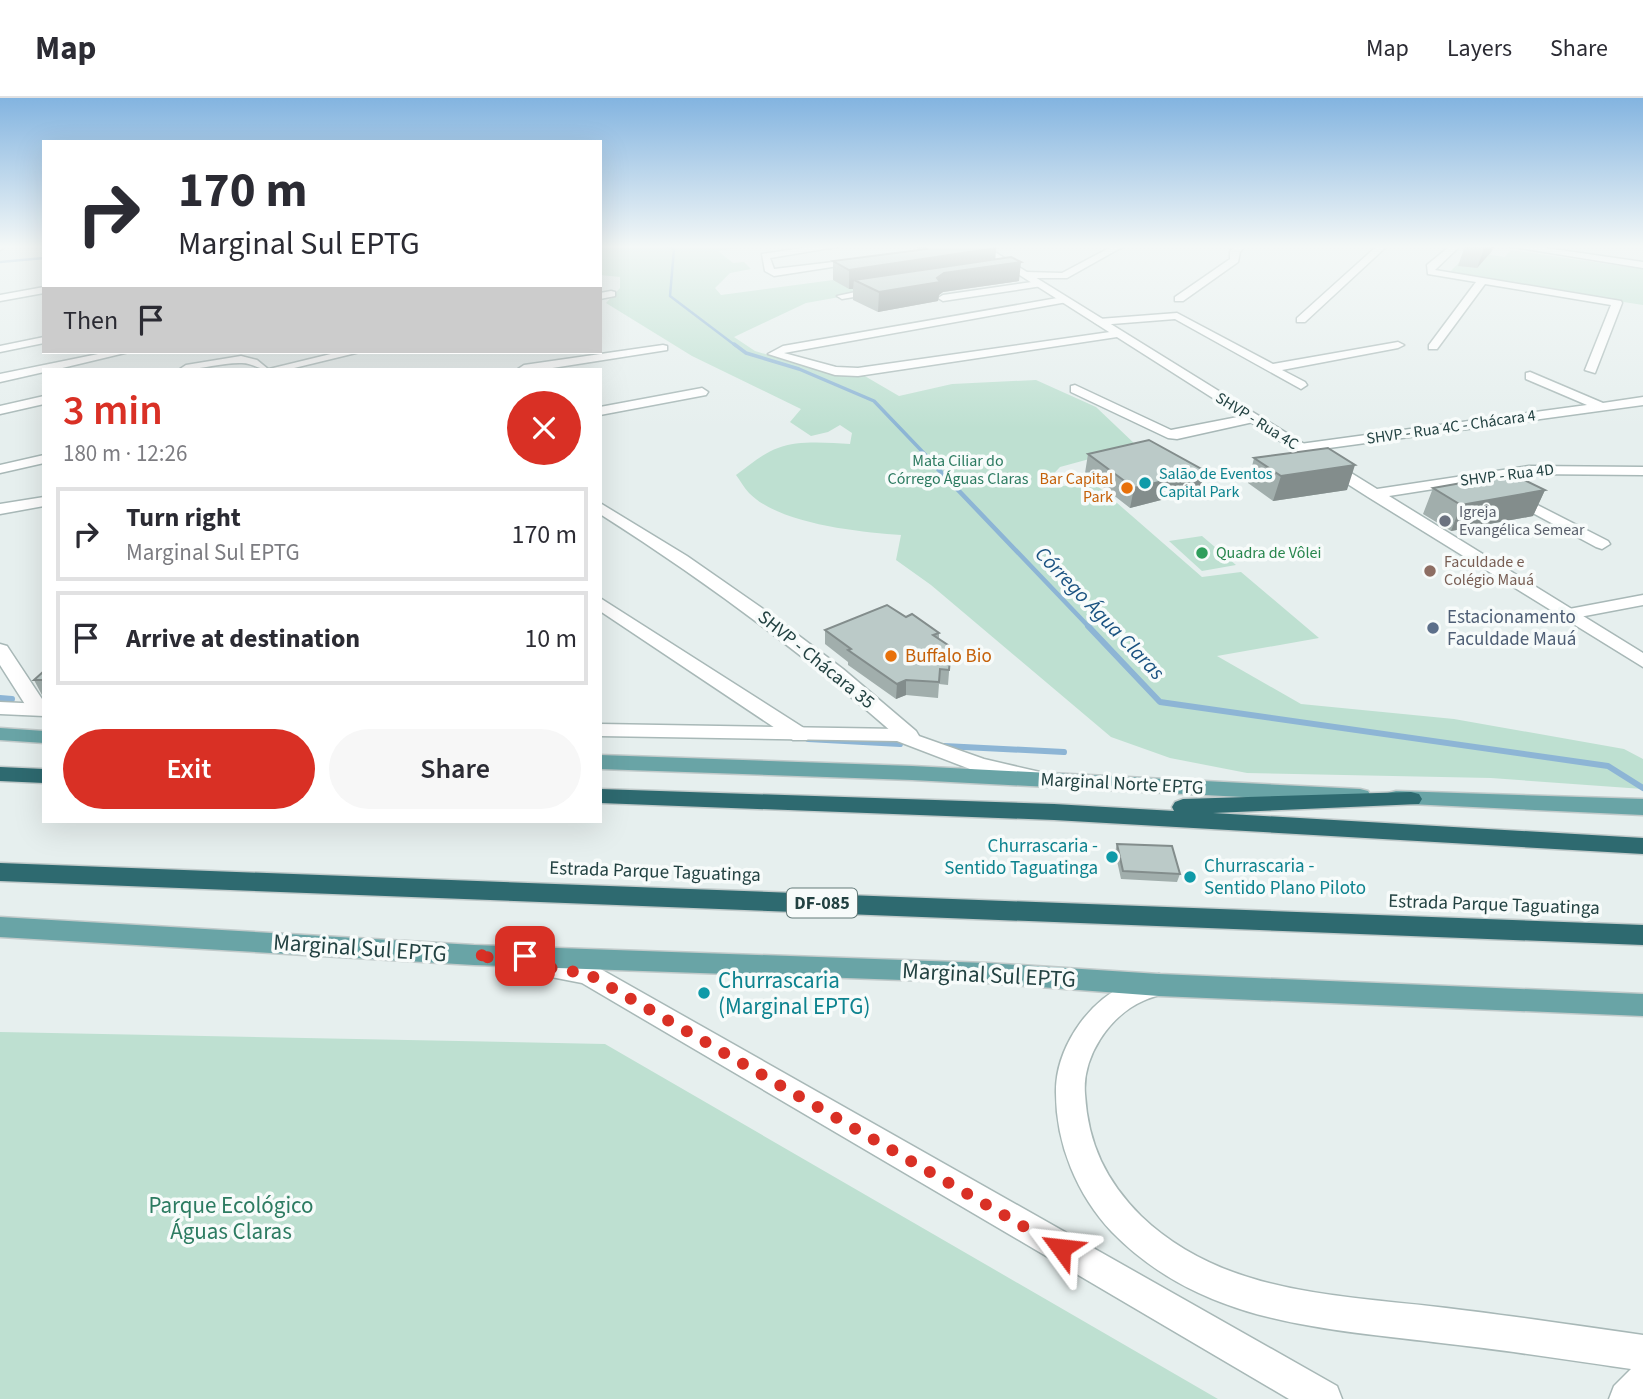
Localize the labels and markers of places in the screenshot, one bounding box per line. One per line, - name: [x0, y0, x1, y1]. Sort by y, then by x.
- place label: Salão de Eventos Capital Park: [1159, 463, 1273, 503]
- place label: Bar Capital Park: [1040, 468, 1113, 508]
- marker: Salão de Eventos Capital Park: [1137, 475, 1153, 491]
- marker: Bar Capital Park: [1119, 480, 1135, 496]
- place label: Igreja Evangélica Semear: [1459, 501, 1585, 541]
- marker: Igreja Evangélica Semear: [1437, 513, 1453, 529]
- place label: Quadra de Vôlei: [1216, 542, 1321, 564]
- marker: Quadra de Vôlei: [1194, 545, 1210, 561]
- place label: Faculdade e Colégio Mauá: [1444, 551, 1534, 591]
- marker: Faculdade e Colégio Mauá: [1422, 563, 1438, 579]
- place label: Estacionamento Faculdade Mauá: [1447, 604, 1576, 653]
- marker: Estacionamento Faculdade Mauá: [1425, 620, 1441, 636]
- place label: Buffalo Bio: [905, 643, 992, 670]
- marker: Buffalo Bio: [883, 648, 899, 664]
- place label: Churrascaria - Sentido Taguatinga: [944, 833, 1098, 882]
- marker: Churrascaria - Sentido Taguatinga: [1104, 849, 1120, 865]
- place label: Churrascaria - Sentido Plano Piloto: [1204, 853, 1366, 902]
- marker: Churrascaria - Sentido Plano Piloto: [1182, 869, 1198, 885]
- pin: [495, 926, 555, 986]
- place label: Churrascaria (Marginal EPTG): [718, 964, 870, 1023]
- marker: Churrascaria (Marginal EPTG): [696, 985, 712, 1001]

